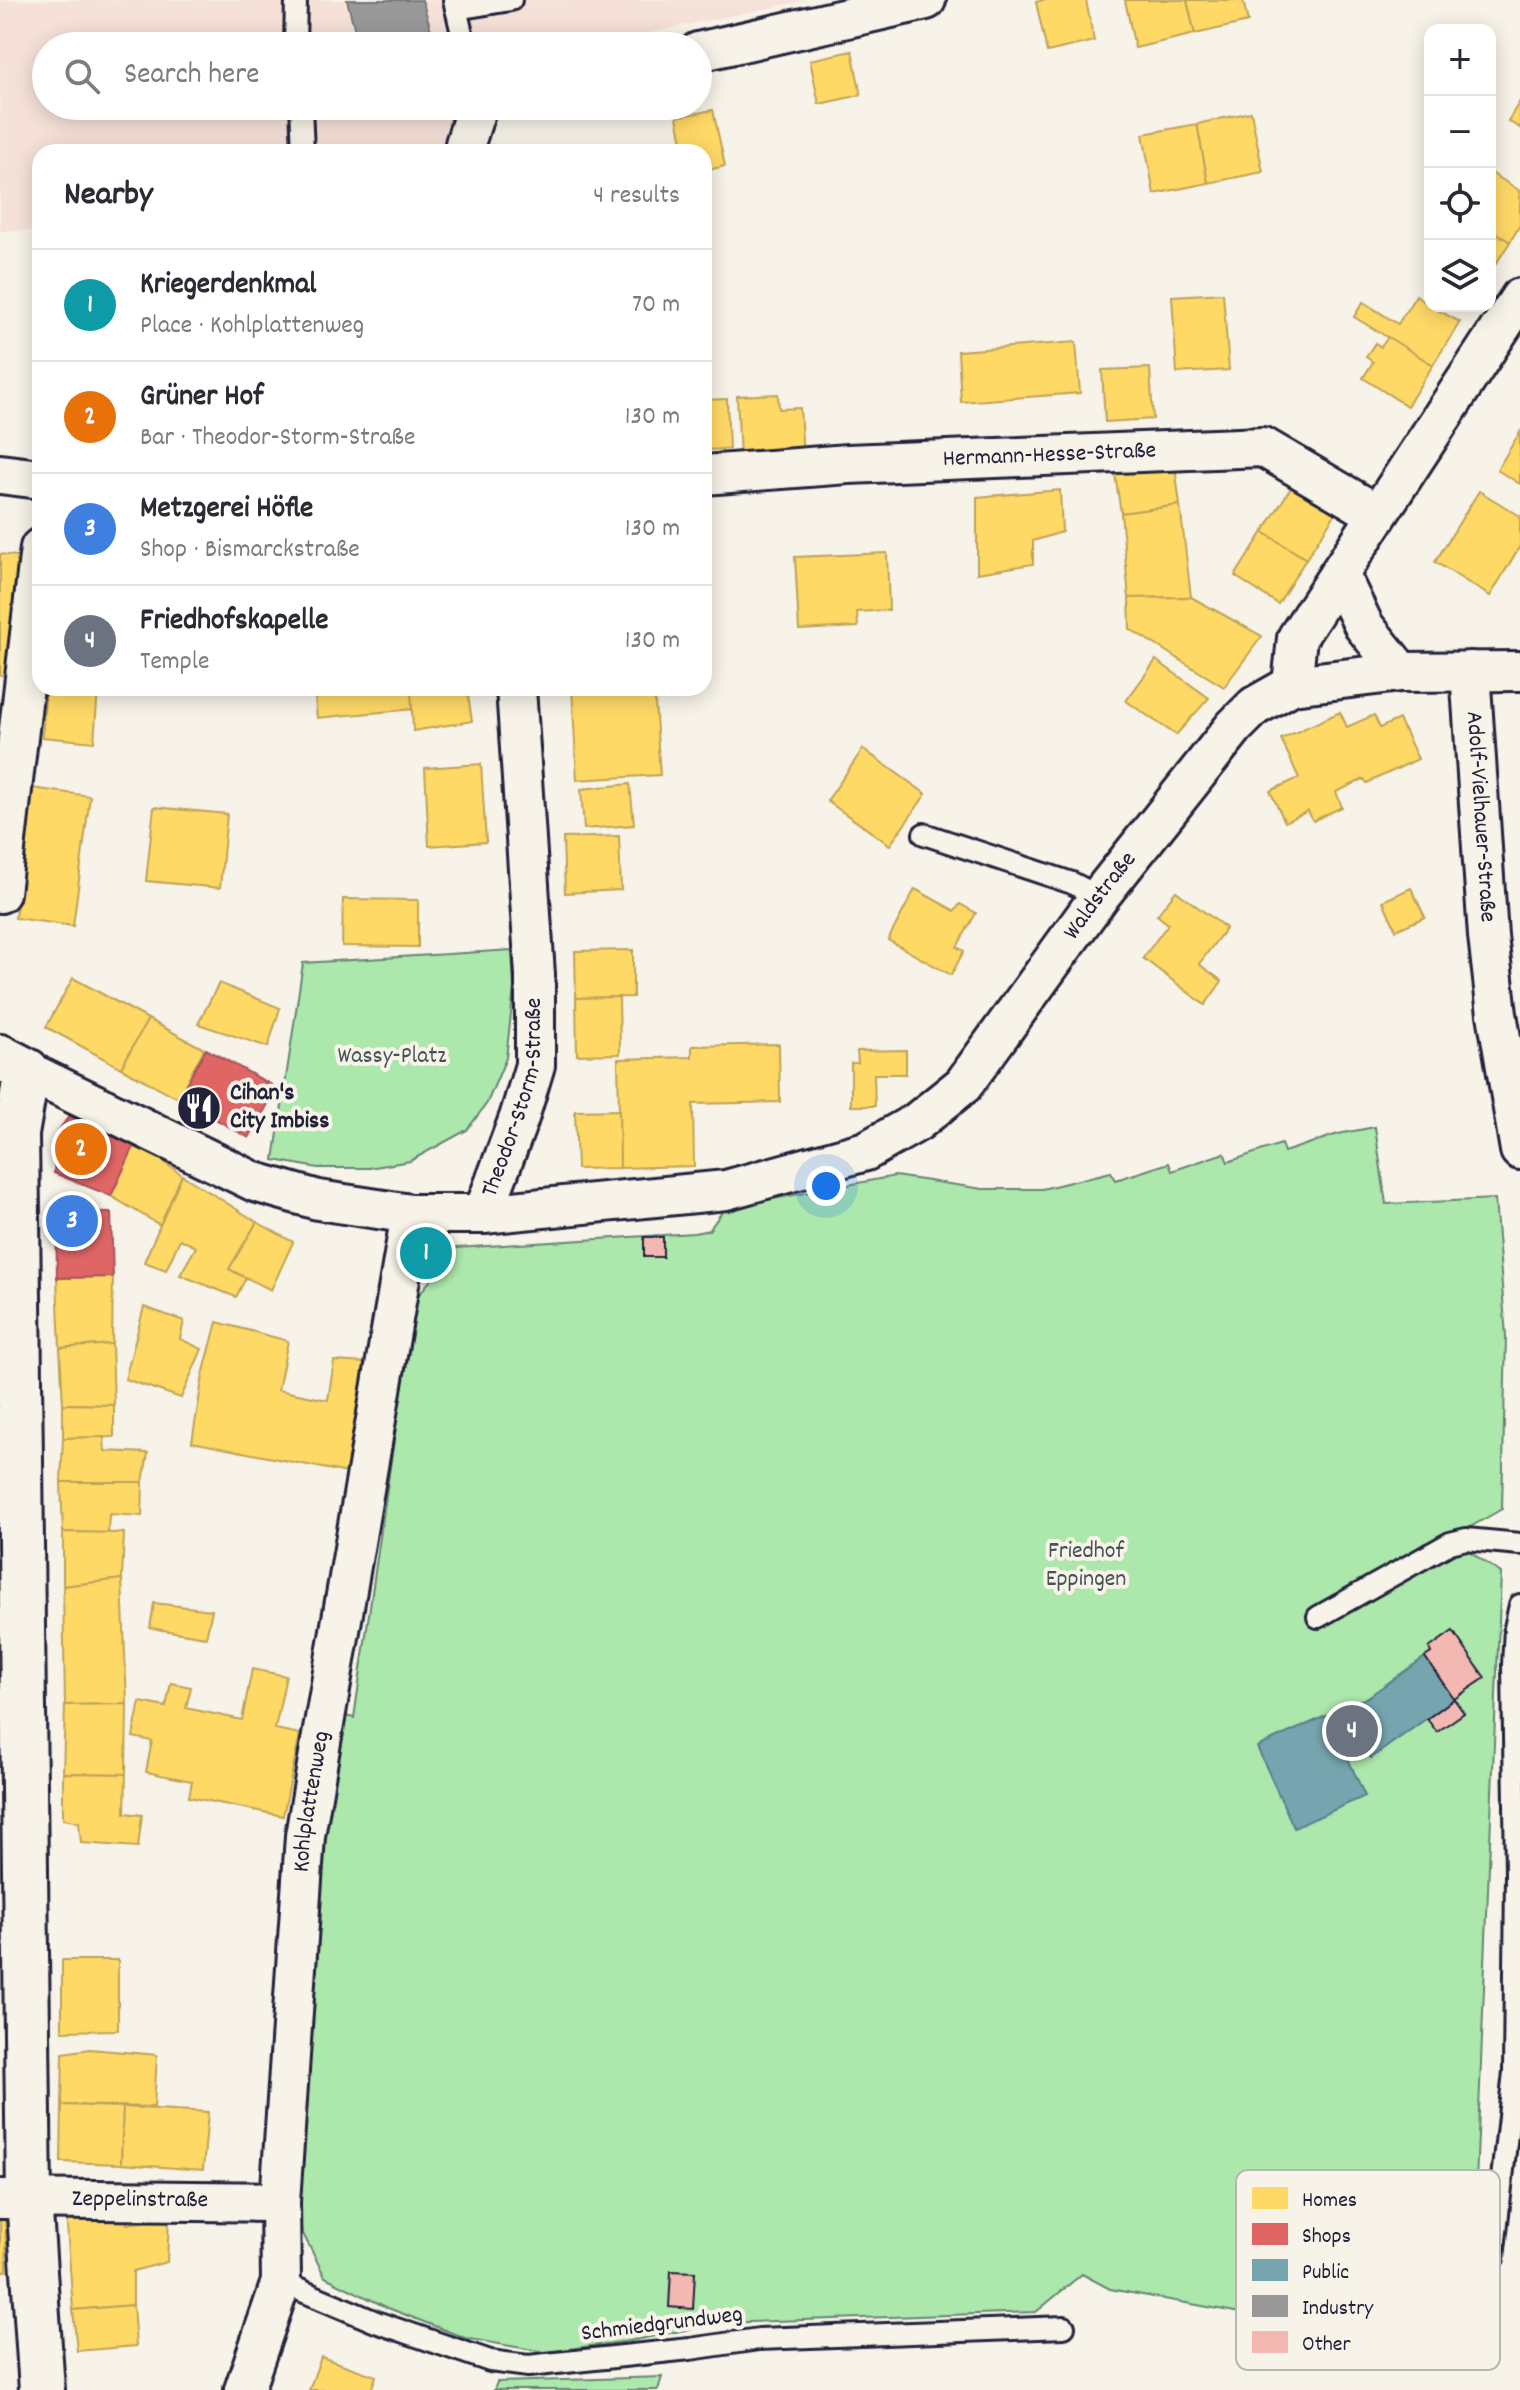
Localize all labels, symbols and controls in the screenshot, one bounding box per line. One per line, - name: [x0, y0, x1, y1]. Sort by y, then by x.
- map controls: [1424, 24, 1496, 312]
- button: +: [1424, 24, 1496, 96]
- search box: [32, 32, 712, 120]
- icon: search: [60, 54, 104, 98]
- text: Search here: [124, 55, 260, 98]
- button: −: [1424, 96, 1496, 168]
- button: locate: [1424, 168, 1496, 240]
- text: Nearby: [64, 172, 153, 221]
- text: 4 results: [593, 178, 680, 215]
- button: layers: [1424, 240, 1496, 312]
- text: Kriegerdenkmal: [140, 265, 316, 308]
- text: 1: [87, 287, 93, 324]
- text: 70 m: [632, 287, 680, 324]
- text: Place · Kohlplattenweg: [140, 308, 364, 345]
- text: Grüner Hof: [140, 377, 264, 420]
- text: 2: [84, 399, 96, 436]
- text: 130 m: [625, 399, 680, 436]
- text: Bar · Theodor-Storm-Straße: [140, 420, 415, 457]
- street label: Hermann-Hesse-Straße: [942, 434, 1157, 477]
- text: Metzgerei Höfle: [140, 489, 313, 532]
- text: 3: [84, 511, 96, 548]
- text: 130 m: [625, 511, 680, 548]
- text: Shop · Bismarckstraße: [140, 532, 360, 569]
- text: Friedhofskapelle: [140, 601, 328, 644]
- text: 4: [85, 623, 95, 660]
- text: 130 m: [625, 623, 680, 660]
- text: Temple: [140, 644, 209, 681]
- street label: Adolf-Vielhauer-Straße: [1456, 710, 1504, 923]
- street label: Waldstraße: [1056, 845, 1145, 947]
- street label: Theodor-Storm-Straße: [474, 998, 552, 1202]
- park label: Wassy-Platz: [337, 1040, 447, 1074]
- place label: Cihan's City Imbiss: [230, 1077, 329, 1139]
- restaurant icon: Cihan's City Imbiss: [175, 1084, 223, 1132]
- pin: 2: [55, 1119, 107, 1179]
- your location: [806, 1166, 846, 1206]
- pin: 3: [46, 1191, 98, 1251]
- pin: 1: [400, 1223, 452, 1283]
- park label: Friedhof Eppingen: [1046, 1535, 1126, 1597]
- pin: 4: [1326, 1701, 1378, 1761]
- street label: Kohlplattenweg: [286, 1728, 340, 1873]
- legend: [1236, 2170, 1500, 2370]
- street label: Zeppelinstraße: [72, 2183, 208, 2218]
- text: Homes: [1302, 2186, 1357, 2217]
- text: Shops: [1302, 2222, 1351, 2253]
- text: Public: [1302, 2258, 1349, 2289]
- text: Industry: [1302, 2294, 1374, 2325]
- street label: Schmiedgrundweg: [579, 2298, 745, 2352]
- text: Other: [1302, 2330, 1352, 2361]

